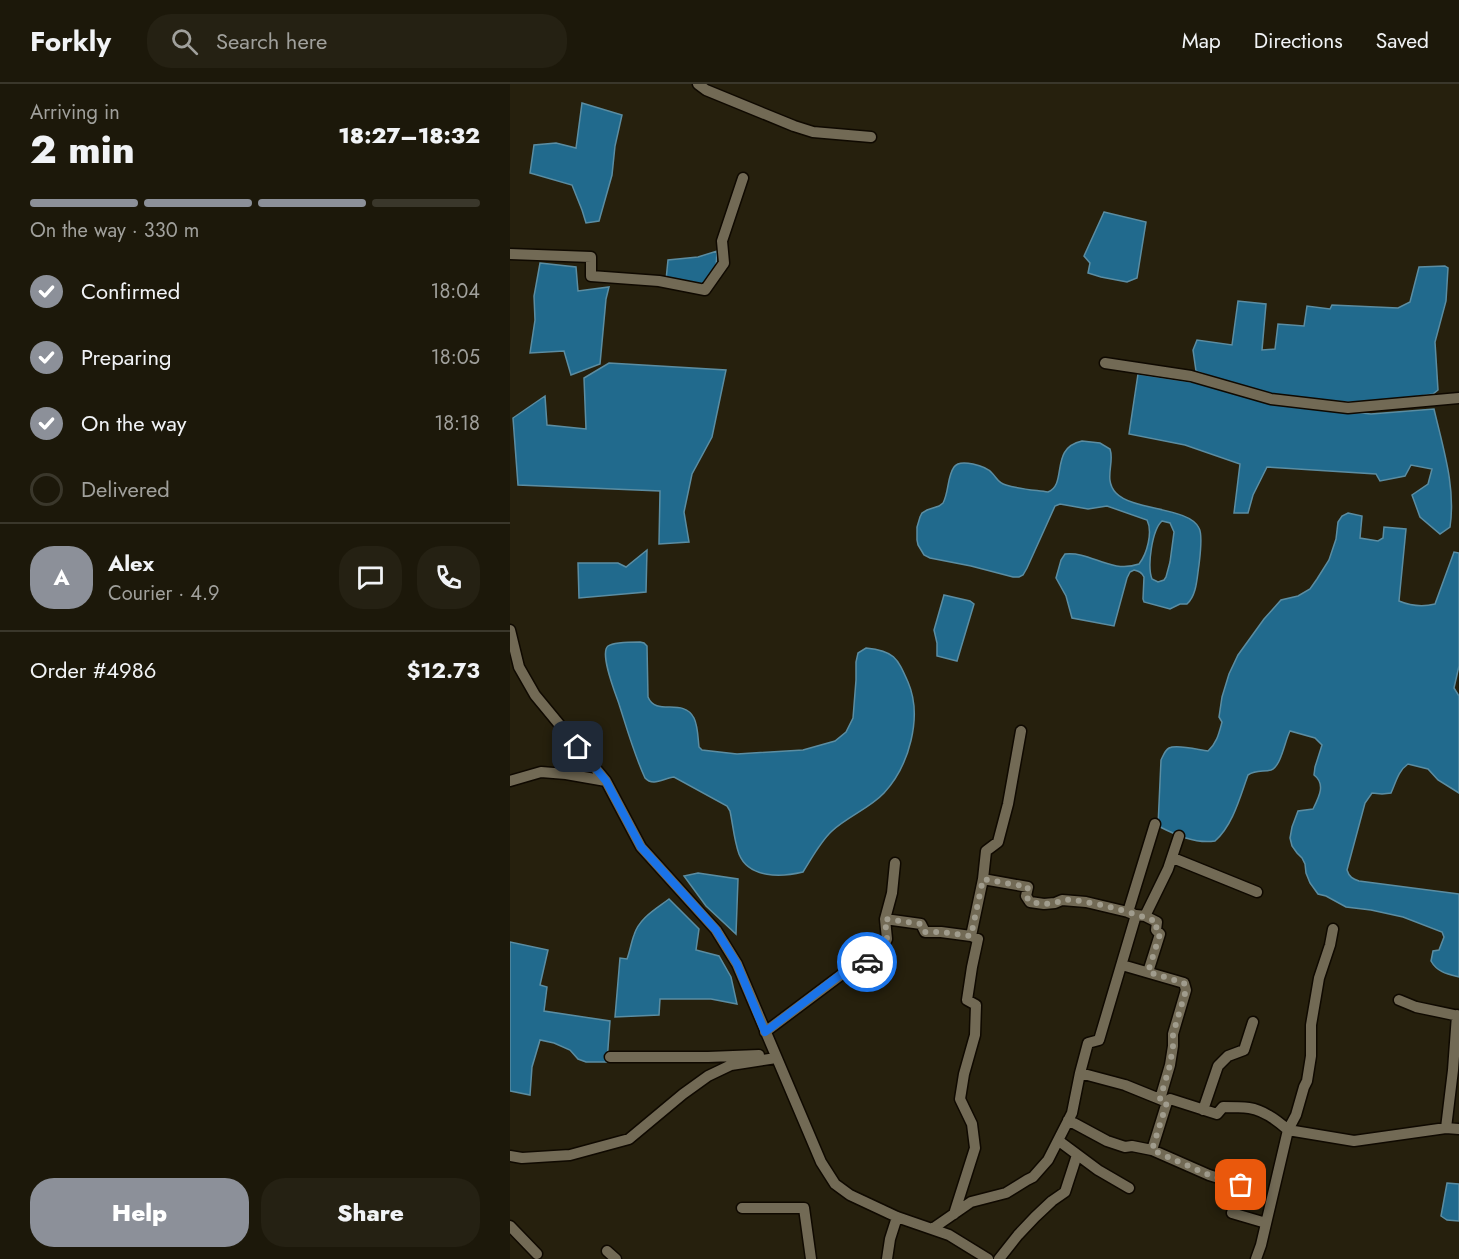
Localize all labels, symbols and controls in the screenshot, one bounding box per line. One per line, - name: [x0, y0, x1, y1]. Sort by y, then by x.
- search box: [147, 14, 567, 68]
- text: Forkly: [30, 21, 111, 62]
- icon: search: [168, 25, 201, 58]
- text: Search here: [216, 25, 327, 57]
- text: Map: [1182, 26, 1221, 56]
- text: Directions: [1254, 26, 1343, 56]
- text: Saved: [1376, 26, 1429, 56]
- text: Arriving in: [30, 98, 120, 127]
- text: 18:27–18:32: [338, 119, 480, 151]
- text: 2 min: [30, 121, 135, 178]
- text: On the way · 330 m: [30, 216, 199, 245]
- icon: check: [30, 275, 63, 308]
- text: Confirmed: [81, 275, 180, 307]
- text: 18:04: [430, 277, 480, 306]
- icon: check: [30, 341, 63, 374]
- text: Preparing: [81, 341, 172, 373]
- text: 18:05: [431, 343, 480, 372]
- icon: check: [30, 407, 63, 440]
- text: On the way: [81, 407, 186, 439]
- text: 18:18: [434, 409, 480, 438]
- text: Delivered: [81, 473, 170, 505]
- button: chat: [339, 546, 402, 609]
- button: phone: [417, 546, 480, 609]
- text: Alex: [108, 547, 154, 579]
- text: A: [53, 561, 70, 593]
- text: Courier · 4.9: [108, 579, 220, 608]
- text: Order #4986: [30, 654, 156, 686]
- text: $12.73: [407, 654, 480, 686]
- pin: [552, 721, 603, 772]
- icon: home: [561, 730, 594, 763]
- courier: [837, 932, 897, 992]
- icon: car: [851, 946, 884, 979]
- pin: [1215, 1159, 1266, 1210]
- icon: bag: [1224, 1168, 1257, 1201]
- button: Help: [30, 1178, 249, 1247]
- button: Share: [261, 1178, 480, 1247]

